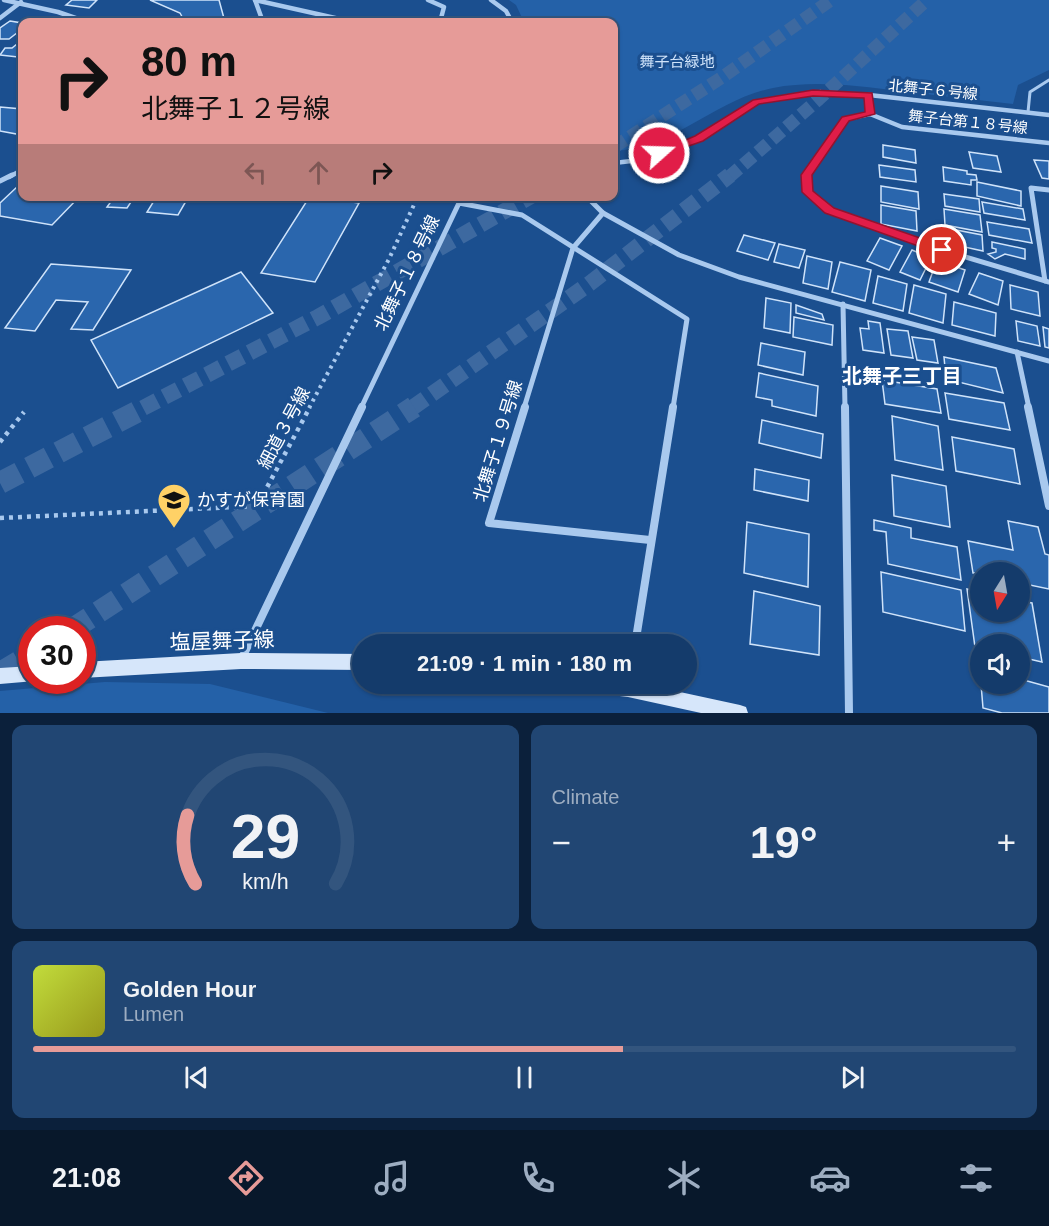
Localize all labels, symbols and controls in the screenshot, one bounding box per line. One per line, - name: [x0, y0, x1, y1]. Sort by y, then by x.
- text: 80 m: [141, 38, 237, 85]
- icon: right: [42, 42, 120, 120]
- park label: 舞子台緑地: [639, 53, 715, 70]
- street label: 北舞子６号線: [887, 76, 979, 103]
- text: 北舞子１２号線: [141, 94, 330, 124]
- street label: 舞子台第１８号線: [907, 107, 1029, 136]
- position arrow: [627, 121, 691, 185]
- icon: left: [239, 156, 272, 189]
- icon: ahead: [302, 156, 335, 189]
- icon: right: [365, 156, 398, 189]
- street label: 北舞子１８号線: [370, 212, 444, 334]
- pin: [916, 224, 967, 275]
- icon: arrive: [925, 233, 958, 266]
- district label: 北舞子三丁目: [842, 365, 962, 387]
- street label: 北舞子１９号線: [470, 378, 526, 504]
- street label: 細道３号線: [254, 384, 314, 472]
- school or university icon: かすが保育園: [156, 482, 192, 529]
- place label: かすが保育園: [197, 490, 305, 510]
- north arrow: [970, 562, 1030, 622]
- map controls: [970, 562, 1030, 694]
- speed limit sign: 30: [18, 616, 96, 694]
- street label: 塩屋舞子線: [169, 627, 275, 654]
- button: sound: [970, 634, 1030, 694]
- text: 21:09 · 1 min · 180 m: [417, 651, 632, 676]
- text: Climate: [552, 786, 619, 808]
- text: 29: [231, 802, 300, 871]
- text: 19°: [750, 817, 818, 868]
- text: −: [552, 824, 571, 861]
- text: +: [997, 824, 1016, 861]
- text: km/h: [242, 870, 288, 894]
- text: Golden Hour: [123, 977, 256, 1002]
- text: Lumen: [123, 1003, 184, 1025]
- icon: previous: [180, 1061, 213, 1094]
- icon: pause: [508, 1061, 541, 1094]
- icon: next: [836, 1061, 869, 1094]
- icon: directions: [225, 1157, 267, 1199]
- icon: music: [371, 1157, 413, 1199]
- icon: phone: [517, 1157, 559, 1199]
- icon: climate: [663, 1157, 705, 1199]
- icon: car: [809, 1157, 851, 1199]
- icon: filters: [955, 1157, 997, 1199]
- text: 21:08: [52, 1163, 121, 1193]

